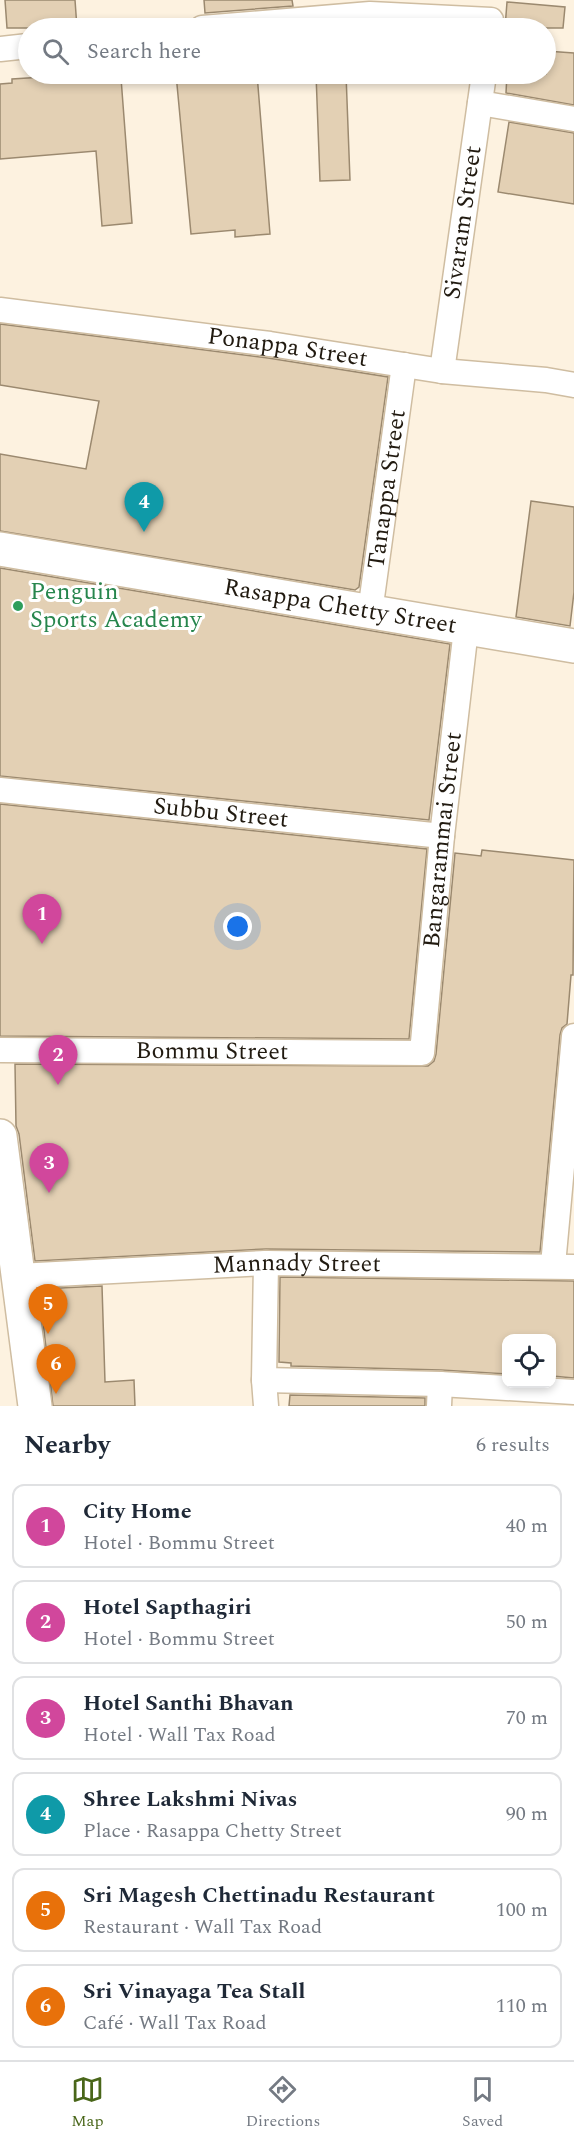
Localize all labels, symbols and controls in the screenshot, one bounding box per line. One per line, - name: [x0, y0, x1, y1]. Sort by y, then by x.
- search box: [18, 18, 556, 84]
- icon: search: [39, 35, 72, 68]
- text: Search here: [87, 35, 201, 68]
- street label: Sivaram Street: [434, 143, 492, 302]
- street label: Ponappa Street: [205, 318, 370, 377]
- street label: Tanappa Street: [358, 407, 416, 571]
- pin: 4: [124, 482, 164, 532]
- street label: Rasappa Chetty Street: [221, 569, 459, 644]
- place label: Penguin Sports Academy: [30, 574, 203, 638]
- marker: Penguin Sports Academy: [11, 599, 25, 613]
- street label: Bangarammai Street: [414, 730, 472, 950]
- street label: Subbu Street: [152, 788, 290, 838]
- pin: 1: [22, 894, 62, 944]
- your location: [223, 912, 252, 941]
- street label: Bommu Street: [135, 1033, 289, 1070]
- pin: 2: [38, 1036, 78, 1085]
- pin: 3: [29, 1144, 68, 1193]
- street label: Mannady Street: [212, 1245, 381, 1284]
- pin: 5: [28, 1284, 68, 1334]
- map controls: [502, 1334, 556, 1388]
- button: locate: [502, 1334, 556, 1388]
- pin: 6: [36, 1344, 76, 1394]
- text: Nearby: [24, 1425, 110, 1465]
- text: 6 results: [476, 1430, 550, 1460]
- text: City Home: [83, 1495, 192, 1528]
- text: 1: [40, 1511, 51, 1541]
- text: 40 m: [506, 1511, 548, 1541]
- text: Hotel · Bommu Street: [83, 1528, 275, 1558]
- text: Hotel Sapthagiri: [83, 1591, 252, 1624]
- text: 2: [40, 1607, 51, 1637]
- text: 50 m: [506, 1607, 548, 1637]
- text: Hotel · Bommu Street: [83, 1624, 275, 1654]
- text: Hotel Santhi Bhavan: [83, 1687, 294, 1720]
- text: 3: [40, 1703, 51, 1733]
- text: 70 m: [506, 1703, 548, 1733]
- text: Hotel · Wall Tax Road: [83, 1720, 276, 1750]
- text: Shree Lakshmi Nivas: [83, 1783, 297, 1816]
- text: 4: [40, 1799, 51, 1829]
- text: 90 m: [506, 1799, 548, 1829]
- text: Place · Rasappa Chetty Street: [83, 1816, 342, 1846]
- text: Sri Magesh Chettinadu Restaurant: [83, 1879, 435, 1912]
- text: 5: [40, 1895, 51, 1925]
- text: 100 m: [496, 1895, 548, 1925]
- text: Restaurant · Wall Tax Road: [83, 1912, 322, 1942]
- text: Sri Vinayaga Tea Stall: [83, 1975, 306, 2008]
- text: 6: [40, 1991, 51, 2021]
- text: 110 m: [496, 1991, 548, 2021]
- text: Café · Wall Tax Road: [83, 2008, 267, 2038]
- tab: Map: [71, 2073, 104, 2133]
- tab: Directions: [246, 2073, 320, 2133]
- tab: Saved: [462, 2073, 503, 2133]

